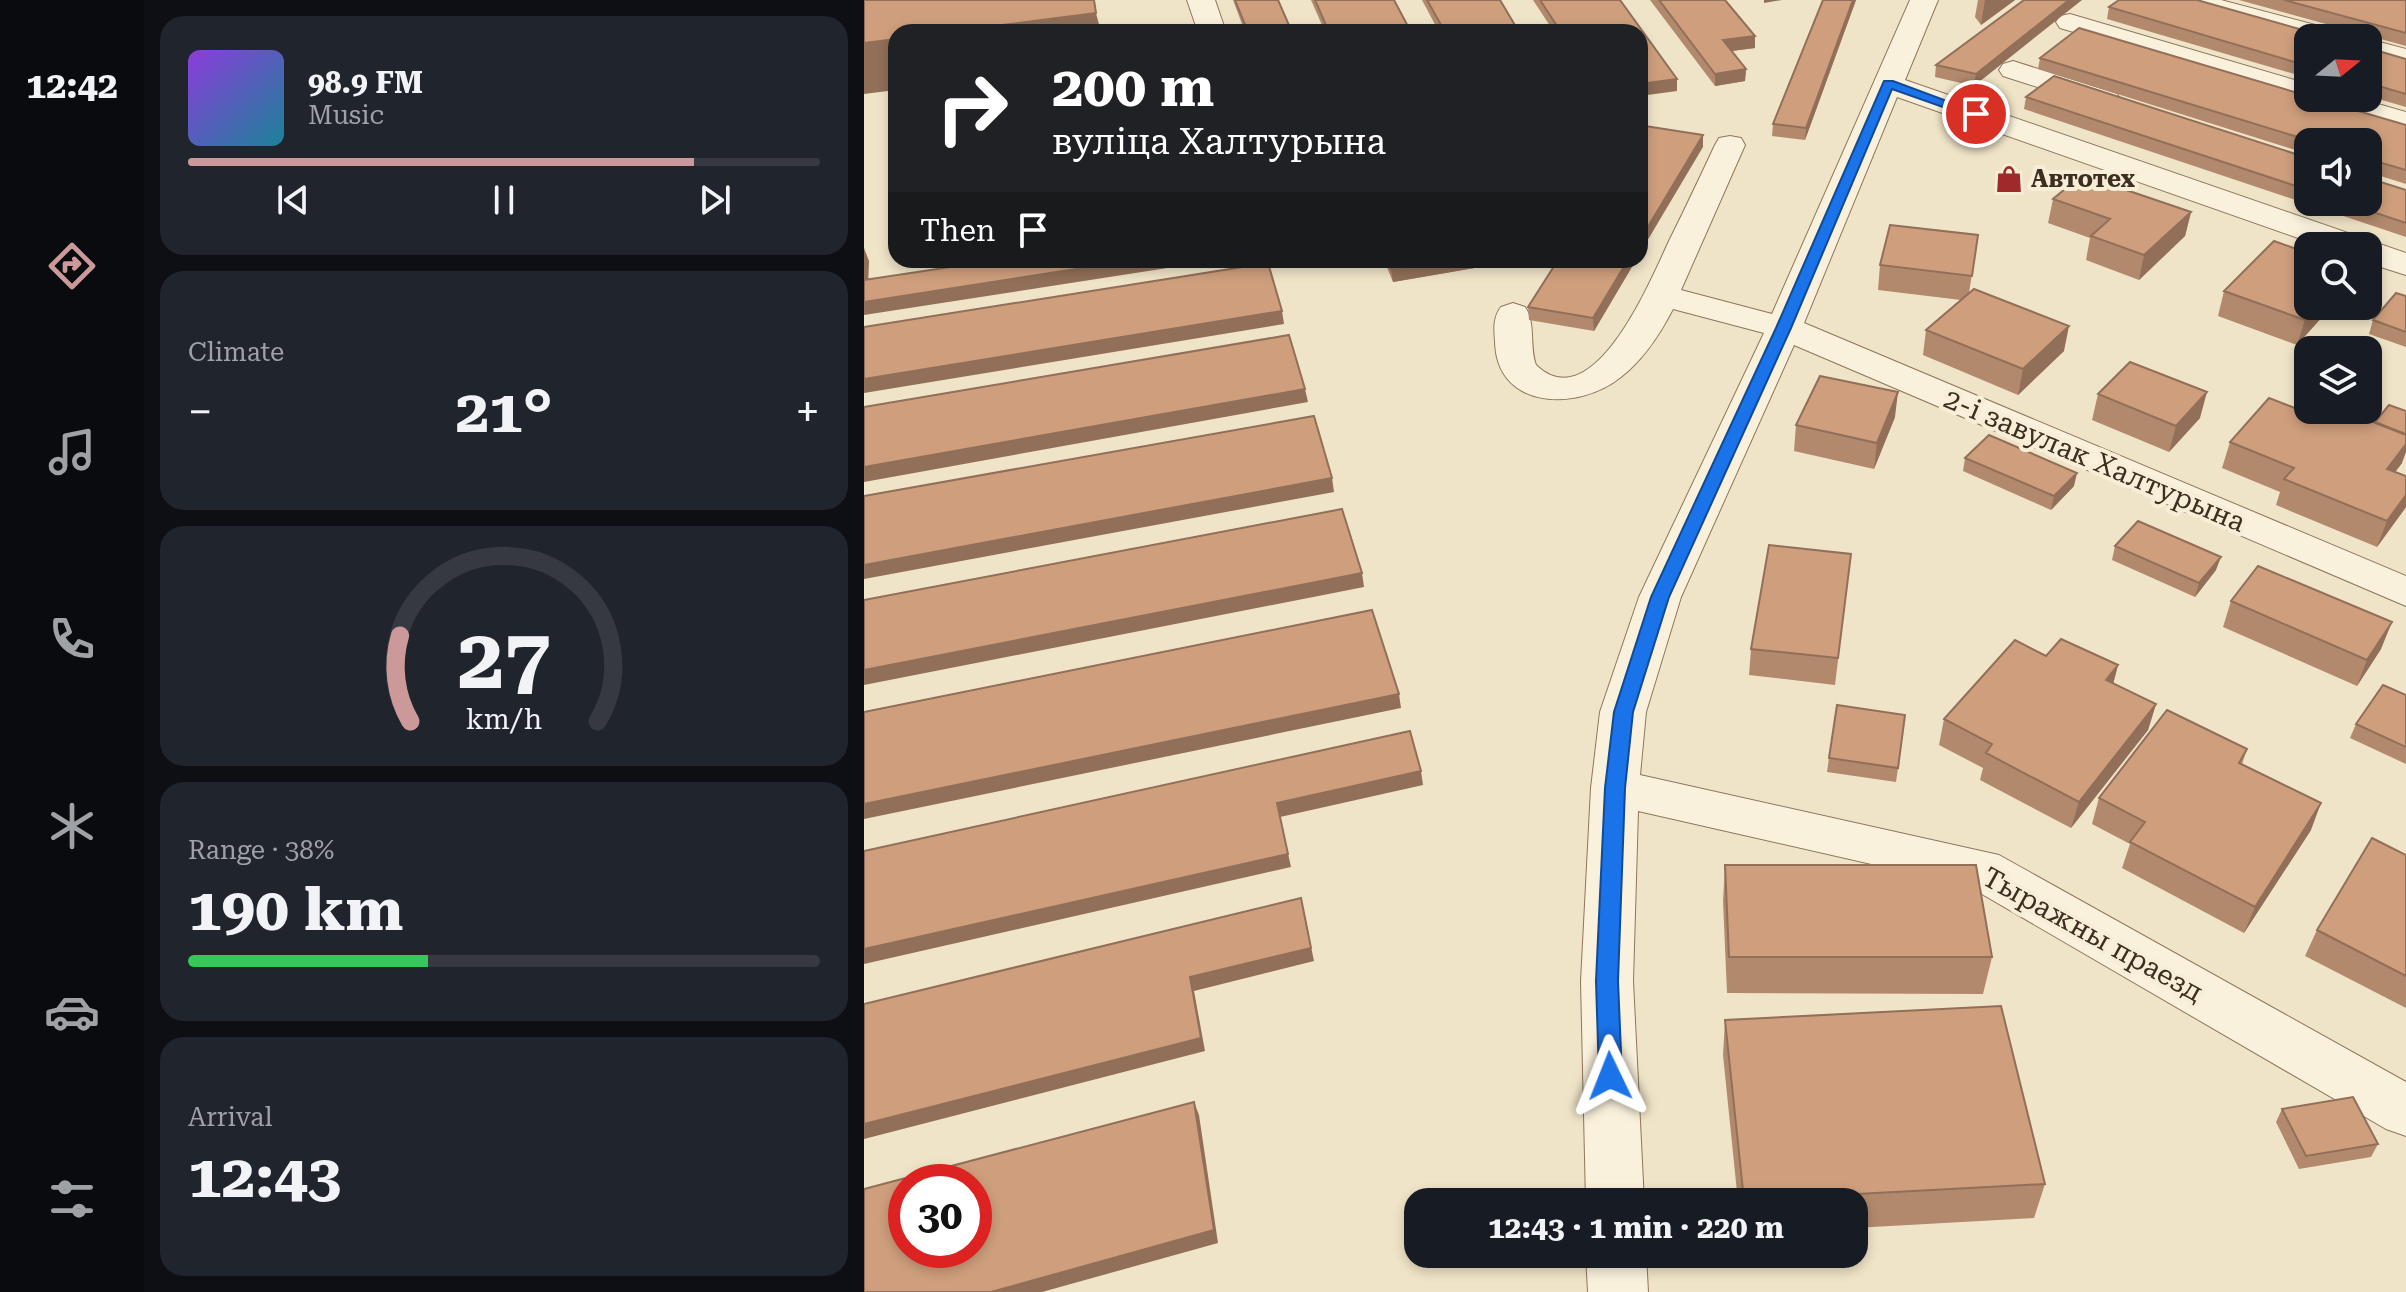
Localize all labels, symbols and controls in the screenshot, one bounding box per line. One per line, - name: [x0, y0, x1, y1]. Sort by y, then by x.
- north arrow: [2294, 24, 2382, 112]
- map controls: [2294, 24, 2382, 424]
- text: 200 m: [1052, 54, 1214, 120]
- icon: right: [920, 56, 1024, 160]
- text: 12:42: [26, 65, 118, 107]
- text: 98.9 FM: [308, 65, 423, 100]
- pin: [1942, 80, 2010, 148]
- icon: arrive: [1954, 92, 1998, 136]
- text: Music: [308, 100, 384, 130]
- text: вуліца Халтурына: [1052, 121, 1386, 163]
- button: sound: [2294, 128, 2382, 216]
- shop icon: Автотех: [1994, 164, 2024, 194]
- place label: Автотех: [2031, 165, 2135, 193]
- icon: previous: [271, 178, 315, 222]
- icon: pause: [482, 178, 526, 222]
- icon: next: [693, 178, 737, 222]
- icon: arrive: [1011, 208, 1055, 252]
- text: Then: [920, 213, 995, 248]
- button: search: [2294, 232, 2382, 320]
- icon: directions: [44, 238, 100, 294]
- button: layers: [2294, 336, 2382, 424]
- text: Climate: [188, 337, 284, 367]
- text: 21°: [455, 376, 553, 447]
- street label: 2-і завулак Халтурына: [1939, 382, 2250, 539]
- text: −: [188, 386, 213, 438]
- text: +: [795, 386, 820, 438]
- icon: music: [44, 424, 100, 480]
- icon: phone: [44, 611, 100, 667]
- text: 27: [457, 611, 551, 708]
- text: km/h: [466, 702, 542, 736]
- icon: climate: [44, 798, 100, 854]
- text: Range · 38%: [188, 835, 334, 865]
- street label: Тыражны праезд: [1977, 860, 2209, 1009]
- text: 190 km: [188, 874, 403, 945]
- icon: car: [44, 984, 100, 1040]
- position arrow: [1568, 1034, 1652, 1118]
- text: Arrival: [188, 1102, 273, 1132]
- text: 12:43: [188, 1141, 341, 1212]
- speed limit sign: 30: [888, 1164, 992, 1268]
- icon: filters: [44, 1171, 100, 1227]
- text: 12:43 · 1 min · 220 m: [1488, 1210, 1784, 1245]

